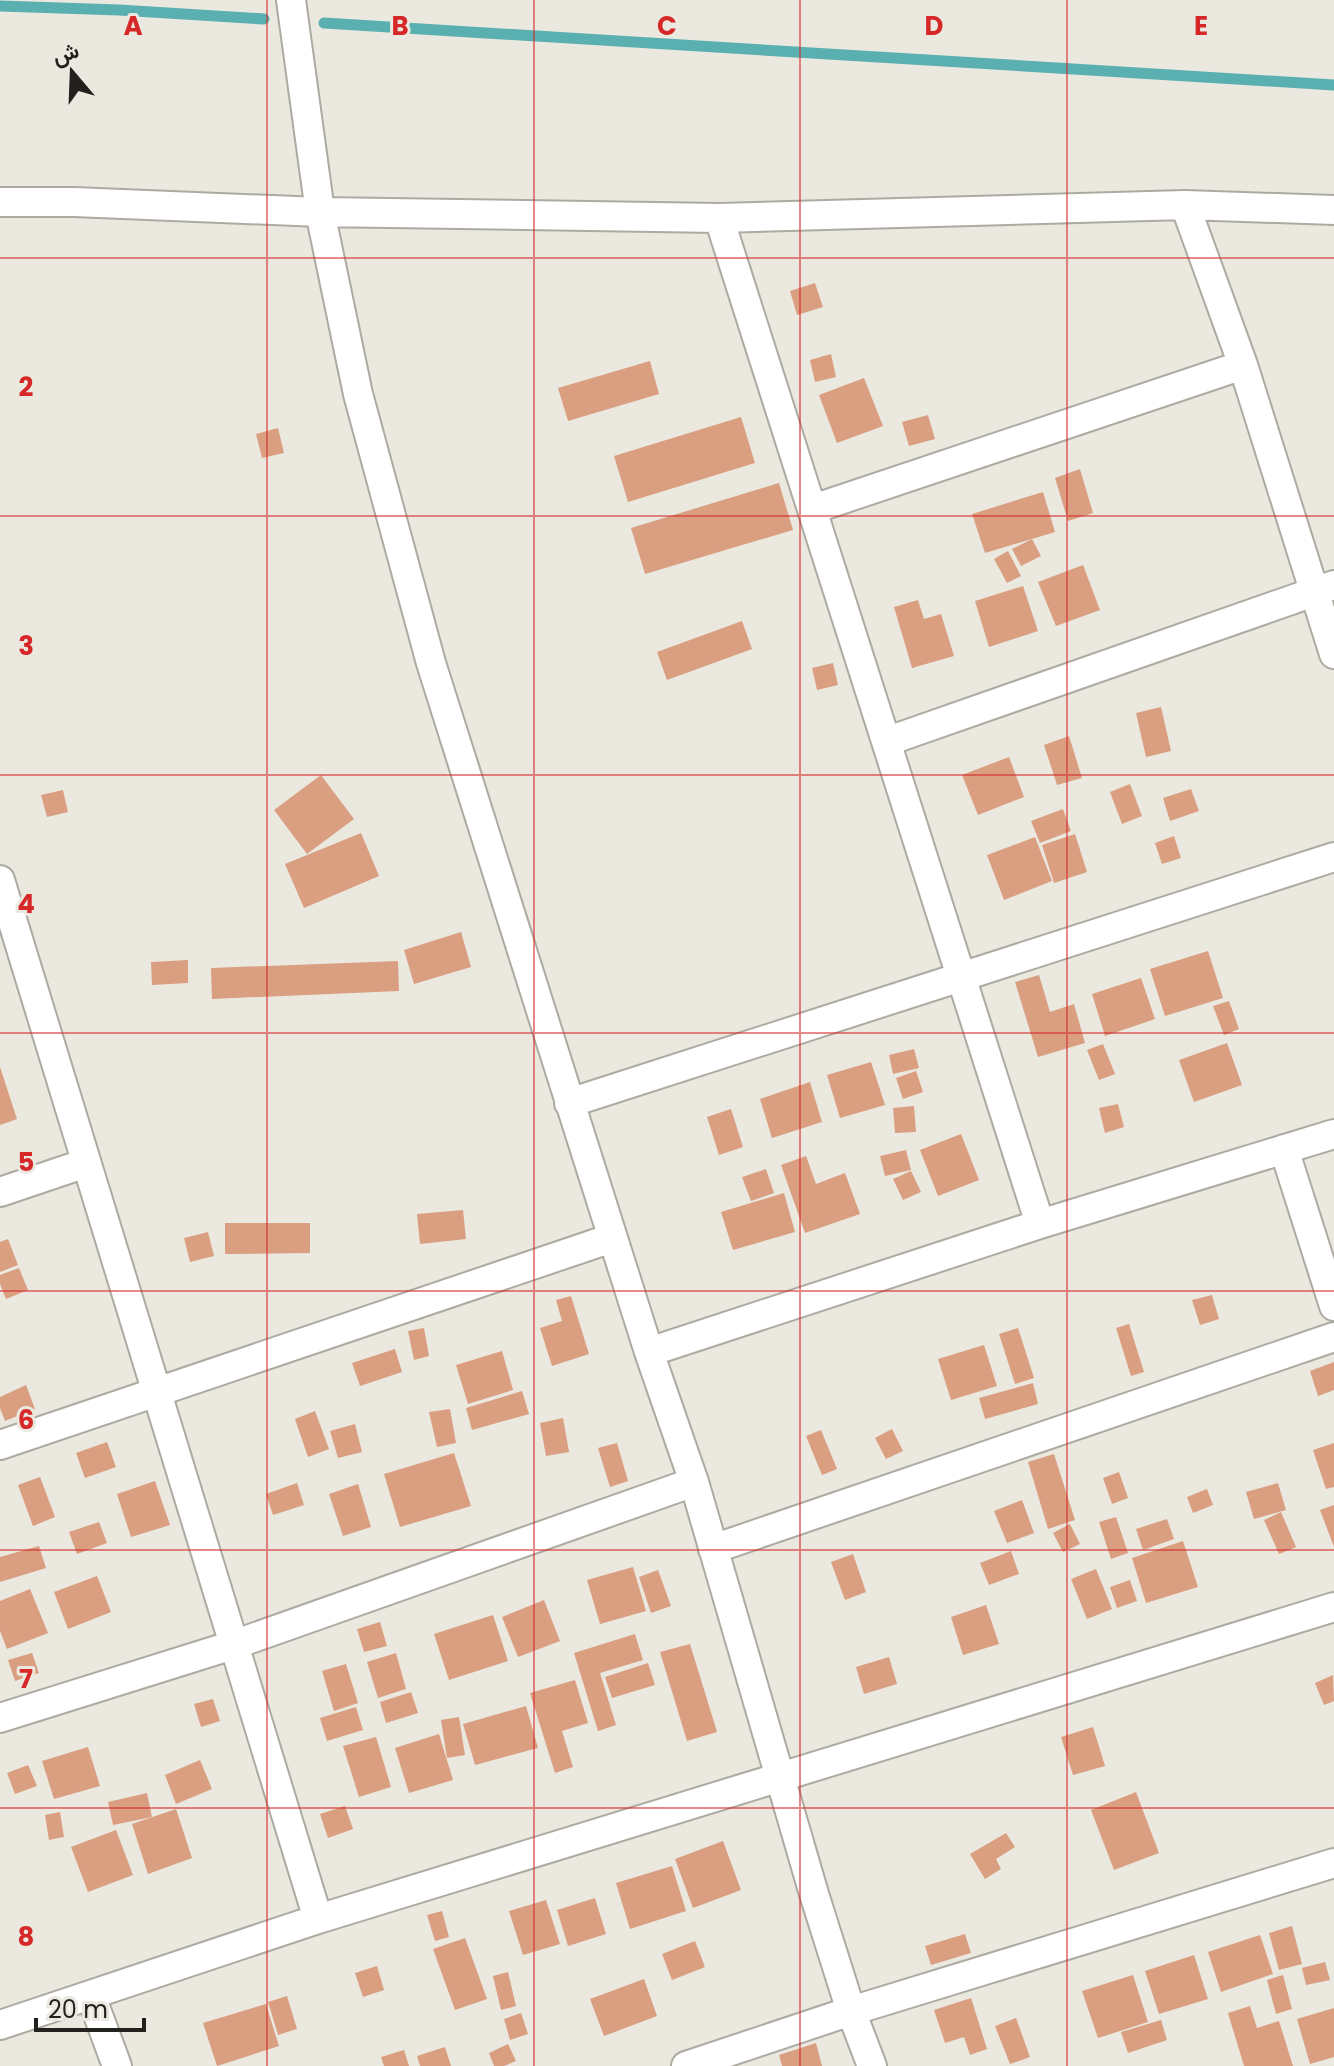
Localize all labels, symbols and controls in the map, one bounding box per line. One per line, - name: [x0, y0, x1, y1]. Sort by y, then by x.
- text: A: [123, 8, 143, 44]
- text: B: [391, 8, 409, 44]
- text: C: [657, 8, 677, 44]
- text: D: [925, 8, 944, 44]
- text: E: [1194, 8, 1208, 44]
- north arrow: [32, 32, 112, 112]
- text: ش: [48, 35, 83, 73]
- text: 2: [19, 369, 34, 405]
- text: 3: [18, 628, 34, 664]
- text: 4: [17, 886, 35, 922]
- text: 5: [18, 1144, 34, 1180]
- text: 6: [18, 1402, 34, 1438]
- text: 7: [19, 1661, 33, 1697]
- text: 8: [18, 1919, 34, 1955]
- scale bar: [36, 1982, 144, 2032]
- text: 20 m: [48, 1993, 108, 2026]

